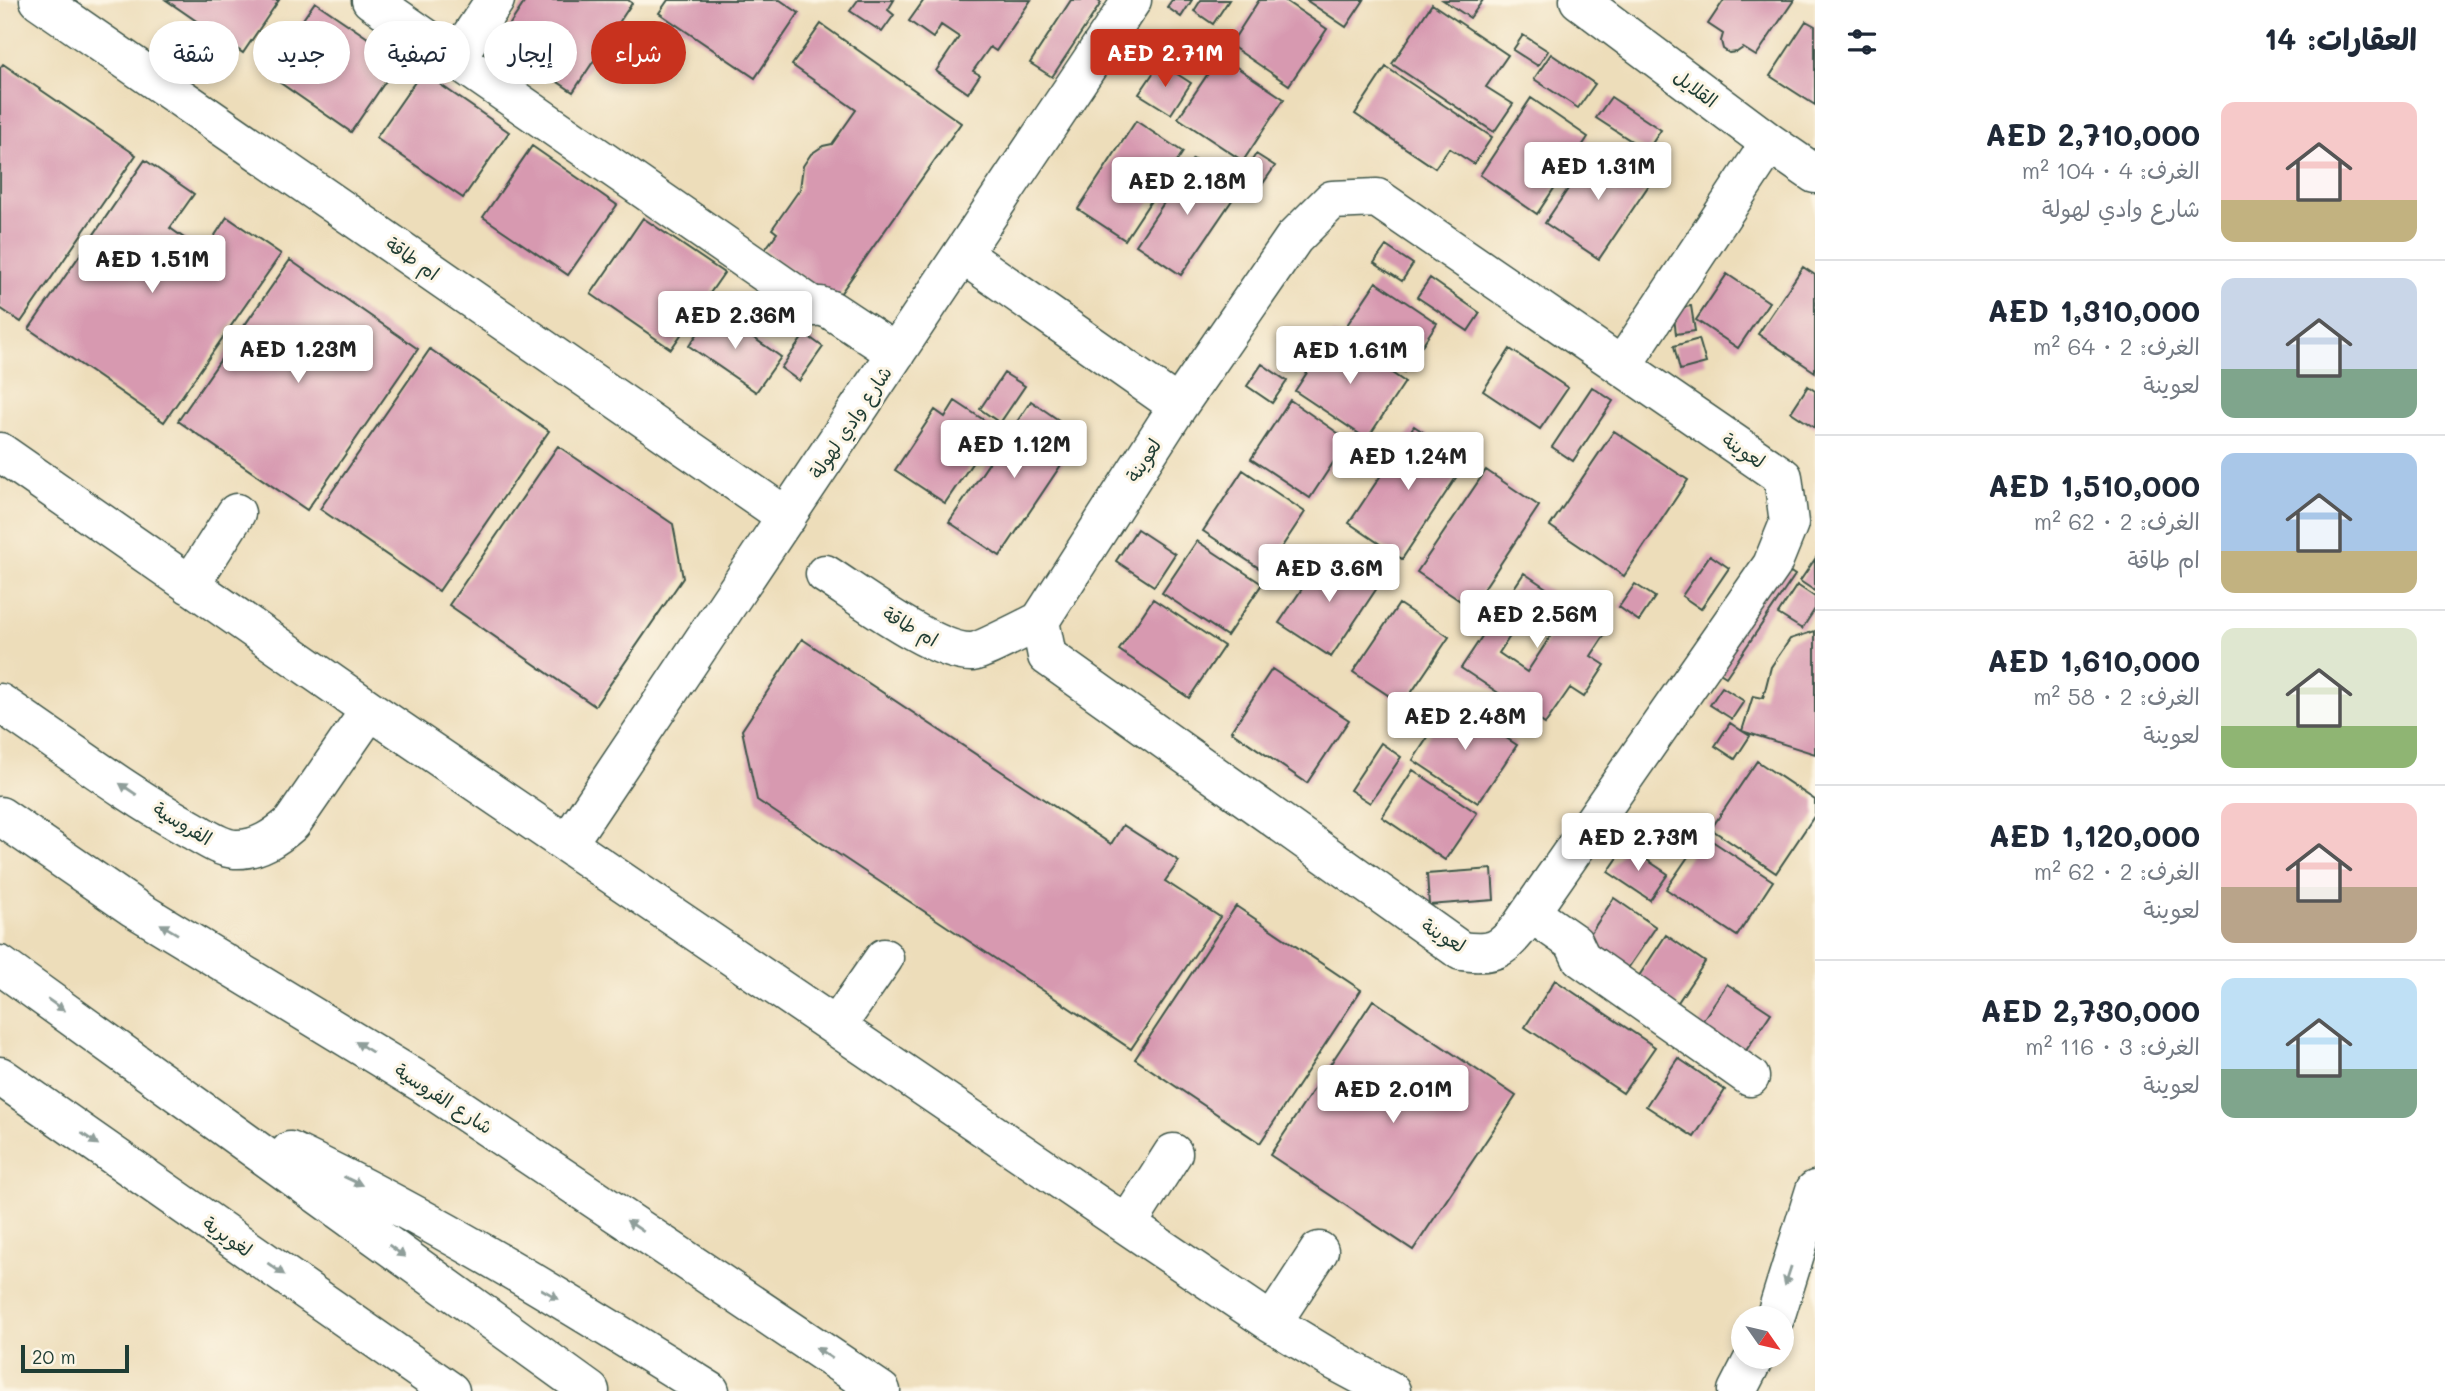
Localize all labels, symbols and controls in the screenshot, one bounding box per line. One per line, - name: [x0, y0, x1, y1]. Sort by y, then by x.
- text: العقارات: 14: [2264, 18, 2417, 58]
- chip: شقة: [149, 21, 239, 84]
- chip: جديد: [253, 21, 350, 84]
- chip: تصفية: [364, 21, 470, 84]
- chip: إيجار: [484, 21, 577, 84]
- chip: شراء: [591, 21, 686, 84]
- icon: filters: [1843, 23, 1881, 61]
- pin: AED 2.71M: [1085, 29, 1245, 89]
- text: AED 2.71M: [1106, 37, 1224, 67]
- street label: القلايل: [1669, 63, 1723, 113]
- text: AED 2,710,000: [1985, 114, 2200, 154]
- icon: home: [2277, 130, 2361, 214]
- pin: AED 1.31M: [1518, 142, 1678, 202]
- text: AED 1.31M: [1540, 150, 1656, 180]
- text: الغرف: 4 · 104 m²: [2022, 155, 2200, 185]
- pin: AED 2.18M: [1107, 158, 1267, 217]
- text: AED 2.18M: [1128, 165, 1246, 195]
- text: شارع وادي لهولة: [2042, 193, 2200, 223]
- street label: ام طاقة: [380, 231, 445, 288]
- pin: AED 1.51M: [72, 236, 232, 295]
- text: AED 1.51M: [94, 243, 210, 273]
- text: AED 1,310,000: [1987, 290, 2200, 330]
- pin: AED 2.36M: [655, 292, 815, 351]
- text: AED 2.36M: [674, 299, 796, 329]
- icon: home: [2277, 306, 2361, 390]
- pin: AED 1.23M: [218, 326, 378, 385]
- pin: AED 1.61M: [1270, 326, 1430, 386]
- text: الغرف: 2 · 64 m²: [2033, 331, 2200, 361]
- text: AED 1.23M: [239, 333, 357, 363]
- text: AED 1.61M: [1292, 334, 1408, 364]
- street label: شارع وادي لهولة: [803, 361, 899, 485]
- text: لعوينة: [2143, 369, 2200, 399]
- pin: AED 1.12M: [934, 420, 1094, 480]
- street label: لعوينة: [1717, 427, 1770, 474]
- text: AED 1.12M: [957, 428, 1071, 458]
- pin: AED 1.24M: [1328, 433, 1488, 492]
- street label: لعوينة: [1120, 434, 1167, 487]
- text: AED 1.24M: [1349, 440, 1467, 470]
- text: AED 1,510,000: [1988, 465, 2200, 505]
- icon: home: [2277, 481, 2361, 565]
- text: الغرف: 2 · 62 m²: [2034, 506, 2200, 536]
- pin: AED 3.6M: [1257, 544, 1401, 604]
- text: ام طاقة: [2128, 544, 2200, 574]
- text: AED 3.6M: [1275, 552, 1383, 582]
- pin: AED 2.56M: [1457, 590, 1617, 650]
- text: AED 2.56M: [1476, 598, 1598, 628]
- street label: ام طاقة: [877, 600, 943, 654]
- text: AED 1,610,000: [1987, 640, 2200, 680]
- icon: home: [2277, 656, 2361, 740]
- text: الغرف: 2 · 58 m²: [2033, 681, 2200, 711]
- pin: AED 2.48M: [1385, 692, 1545, 752]
- text: AED 2.48M: [1404, 700, 1526, 730]
- text: لعوينة: [2143, 719, 2200, 749]
- one-way arrow: [118, 783, 137, 796]
- street label: الفروسية: [149, 796, 217, 850]
- pin: AED 2.73M: [1558, 814, 1718, 873]
- text: AED 1,120,000: [1989, 815, 2200, 855]
- text: AED 2.73M: [1578, 821, 1698, 851]
- icon: home: [2277, 831, 2361, 915]
- text: الغرف: 2 · 62 m²: [2034, 856, 2200, 886]
- text: لعوينة: [2143, 894, 2200, 924]
- street label: لعوينة: [1417, 912, 1471, 959]
- one-way arrow: [160, 922, 179, 935]
- text: AED 2,730,000: [1981, 990, 2200, 1030]
- one-way arrow: [47, 998, 65, 1012]
- icon: home: [2277, 1006, 2361, 1090]
- text: الغرف: 3 · 116 m²: [2025, 1031, 2200, 1061]
- one-way arrow: [354, 1040, 373, 1053]
- street label: شارع الفروسية: [389, 1057, 498, 1141]
- pin: AED 2.01M: [1313, 1066, 1473, 1125]
- text: لعوينة: [2143, 1069, 2200, 1099]
- text: AED 2.01M: [1333, 1073, 1453, 1103]
- one-way arrow: [81, 1132, 99, 1146]
- one-way arrow: [343, 1176, 363, 1187]
- street label: لغويرية: [198, 1210, 258, 1263]
- one-way arrow: [626, 1219, 644, 1233]
- one-way arrow: [388, 1244, 406, 1258]
- one-way arrow: [267, 1262, 285, 1276]
- one-way arrow: [1782, 1265, 1793, 1286]
- one-way arrow: [541, 1288, 560, 1301]
- north arrow: [1731, 1306, 1794, 1368]
- map controls: [1731, 1306, 1794, 1369]
- scale bar: [21, 1342, 130, 1374]
- text: 20 m: [32, 1344, 76, 1369]
- one-way arrow: [815, 1346, 833, 1360]

